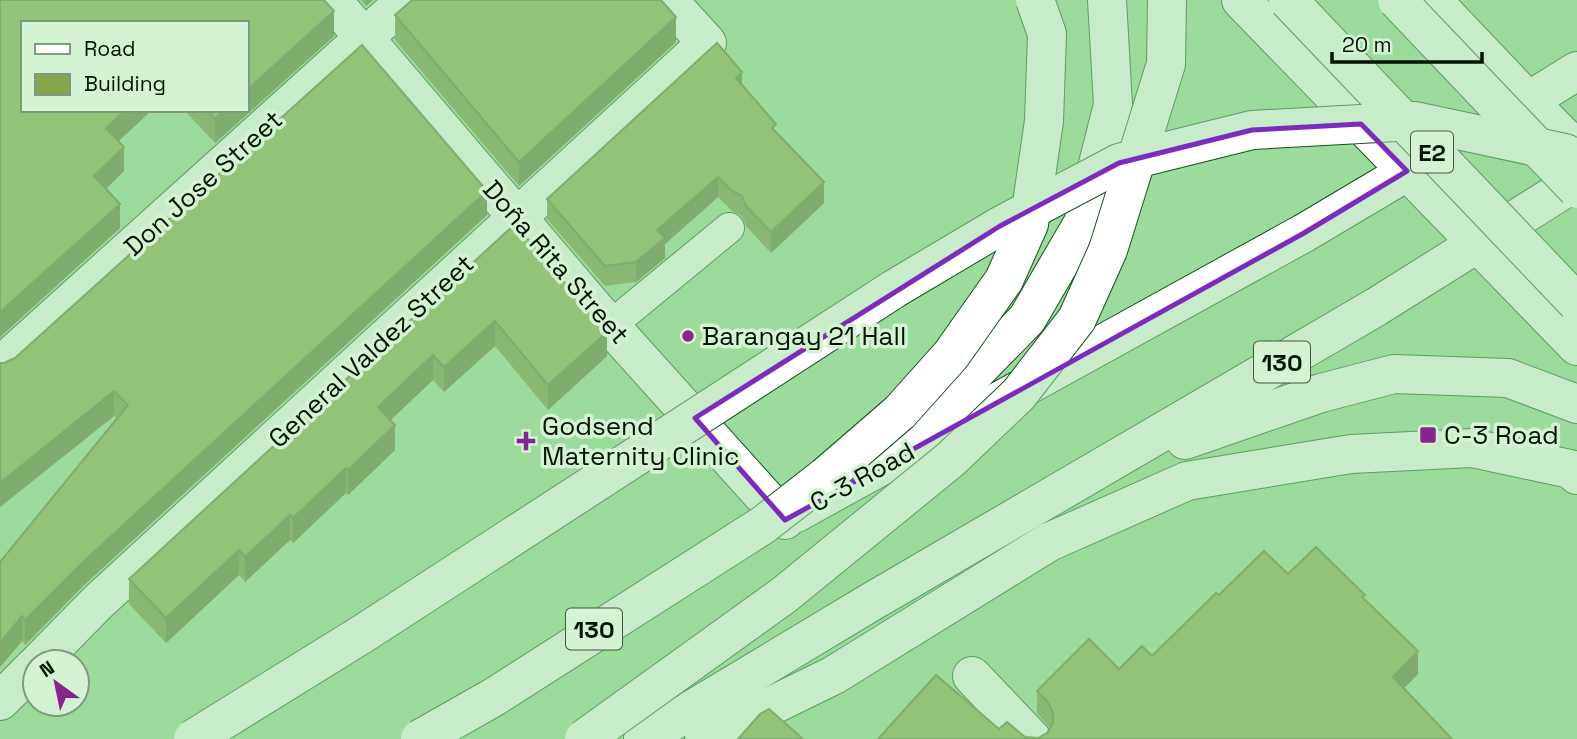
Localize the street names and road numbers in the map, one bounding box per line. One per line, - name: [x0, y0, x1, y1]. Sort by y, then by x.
- street label: Don Jose Street: [117, 103, 289, 263]
- road number: E2: [1411, 132, 1453, 172]
- street label: Doña Rita Street: [475, 173, 637, 351]
- street label: General Valdez Street: [261, 247, 481, 455]
- road number: 130: [1254, 342, 1310, 382]
- street label: C-3 Road: [804, 434, 920, 520]
- road number: 130: [566, 608, 622, 650]

